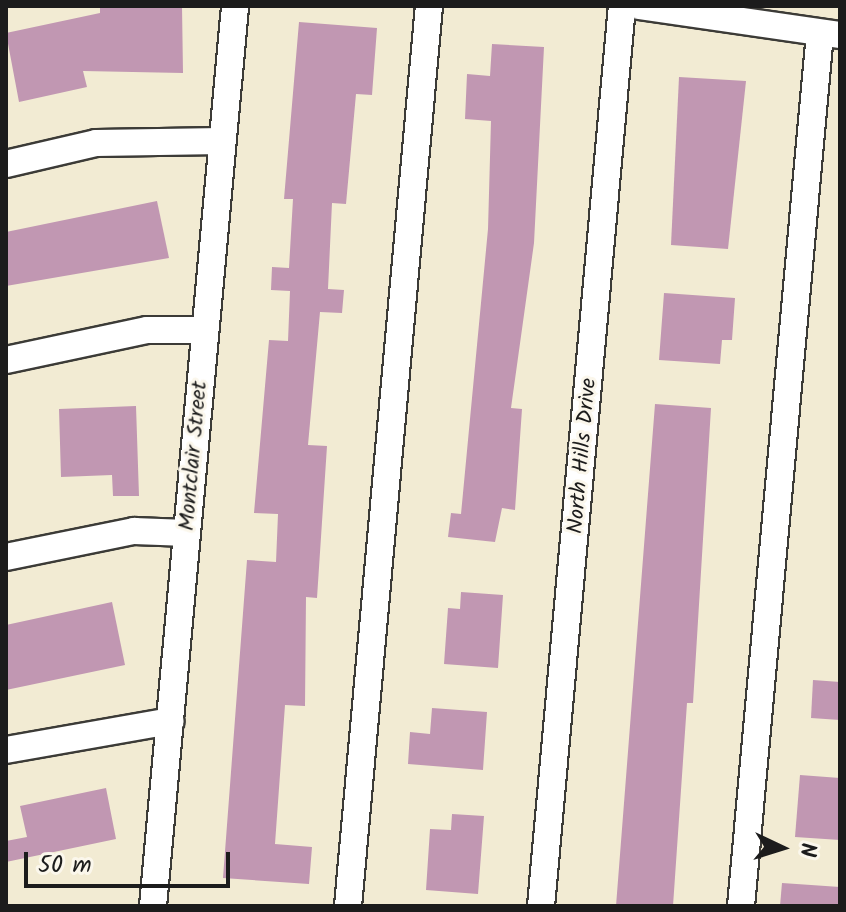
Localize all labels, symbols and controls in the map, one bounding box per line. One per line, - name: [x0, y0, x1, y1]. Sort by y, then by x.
- street label: North Hills Drive: [563, 377, 603, 535]
- street label: Montclair Street: [174, 380, 214, 532]
- north arrow: [742, 808, 822, 888]
- scale bar: [28, 836, 234, 886]
- text: N: [788, 842, 824, 858]
- text: 50 m: [38, 846, 92, 885]

